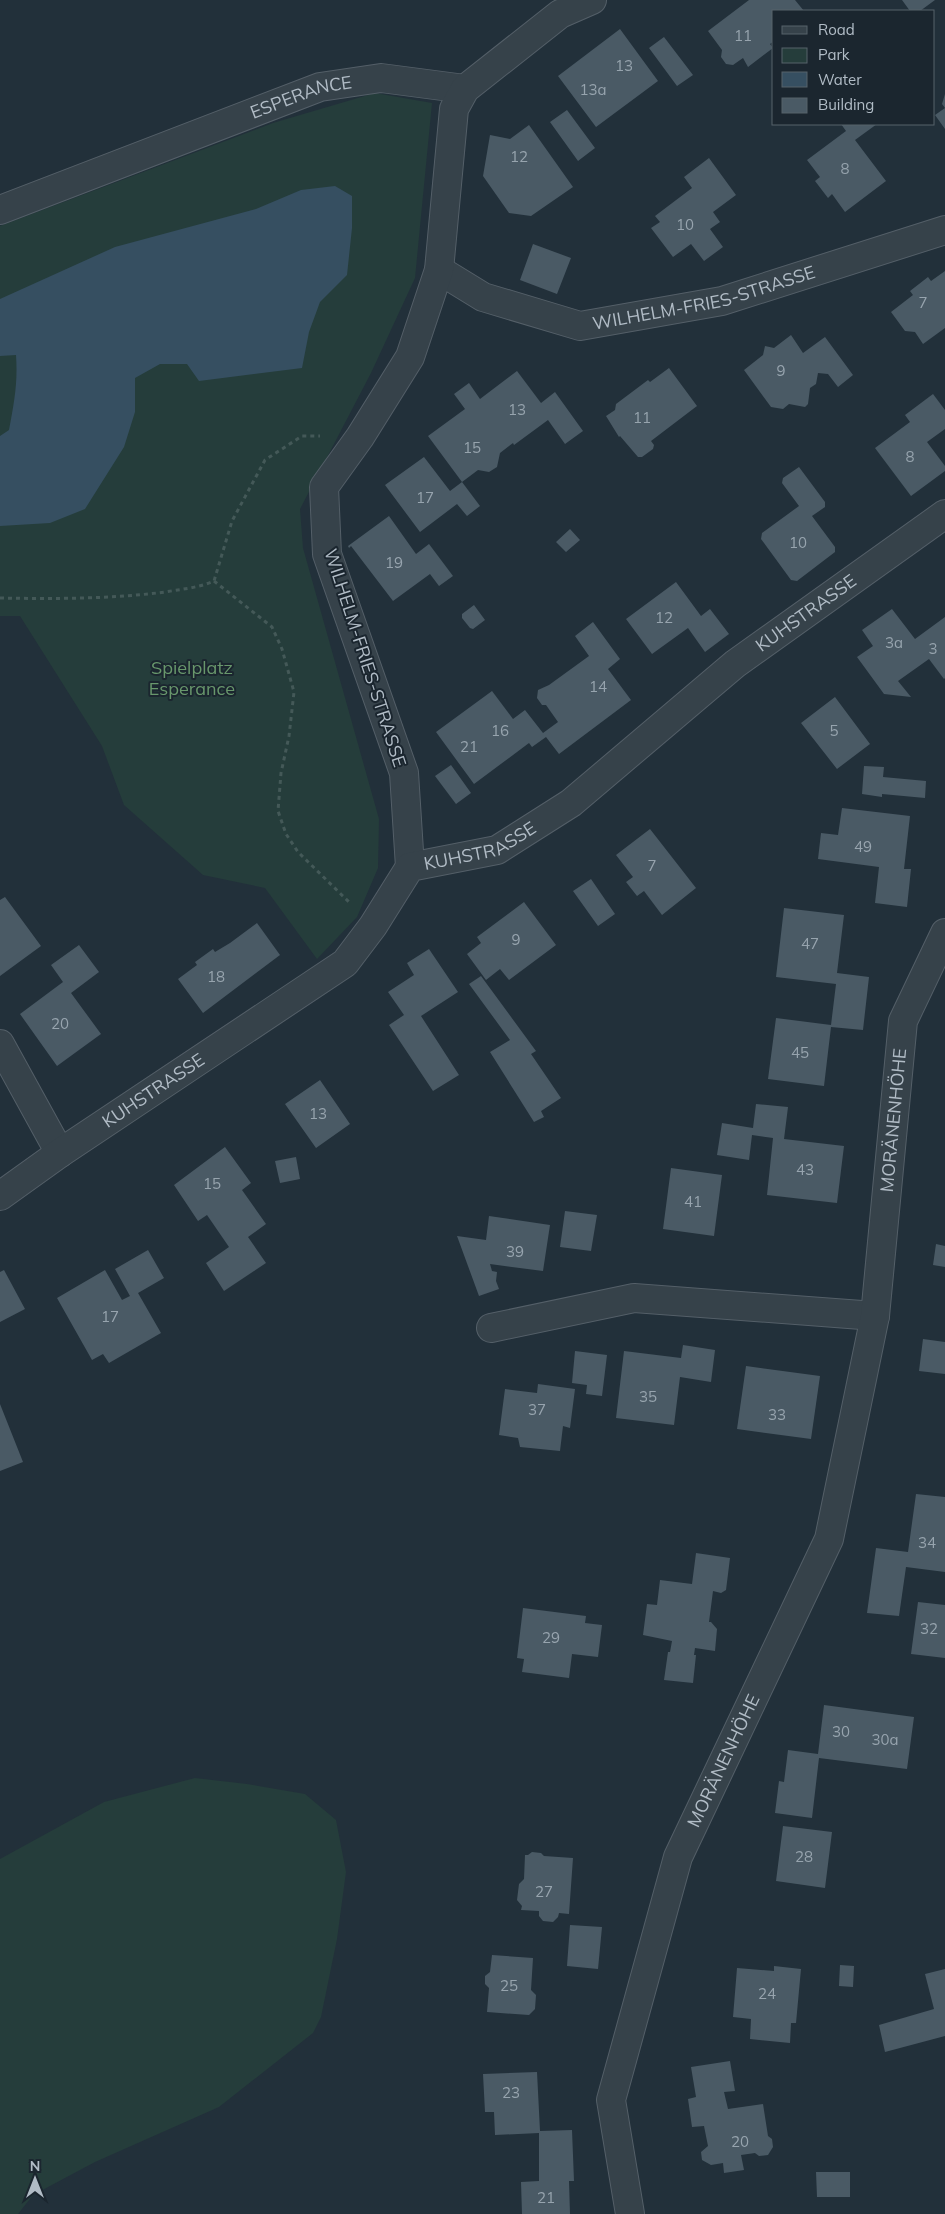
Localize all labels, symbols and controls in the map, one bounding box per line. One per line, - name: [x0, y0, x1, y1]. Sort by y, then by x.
- legend: [772, 10, 935, 125]
- text: Road: [818, 20, 855, 39]
- house number: 11: [734, 26, 752, 45]
- text: Park: [818, 45, 850, 64]
- house number: 13: [615, 56, 633, 75]
- street label: ESPERANCE: [247, 70, 353, 124]
- text: Water: [818, 70, 862, 89]
- house number: 13a: [579, 80, 607, 99]
- text: Building: [818, 95, 874, 114]
- house number: 12: [510, 147, 528, 166]
- house number: 8: [840, 159, 850, 178]
- house number: 10: [676, 215, 694, 234]
- street label: WILHELM-FRIES-STRASSE: [591, 260, 818, 335]
- house number: 7: [918, 293, 928, 312]
- house number: 9: [776, 361, 786, 380]
- house number: 13: [508, 400, 526, 419]
- house number: 11: [633, 408, 651, 427]
- house number: 15: [463, 438, 481, 457]
- house number: 8: [905, 447, 915, 466]
- house number: 17: [416, 488, 434, 507]
- house number: 10: [789, 533, 807, 552]
- street label: WILHELM-FRIES-STRASSE: [319, 546, 412, 770]
- house number: 19: [385, 553, 403, 572]
- street label: KUHSTRASSE: [751, 569, 861, 657]
- house number: 12: [655, 608, 673, 627]
- house number: 3a: [885, 633, 903, 652]
- house number: 3: [928, 639, 938, 658]
- park label: Spielplatz Esperance: [149, 656, 235, 700]
- house number: 14: [589, 677, 607, 696]
- house number: 16: [491, 721, 509, 740]
- house number: 5: [829, 721, 839, 740]
- house number: 21: [460, 737, 478, 756]
- street label: KUHSTRASSE: [422, 816, 540, 875]
- house number: 49: [854, 837, 872, 856]
- house number: 7: [647, 856, 657, 875]
- house number: 9: [511, 930, 521, 949]
- house number: 47: [801, 934, 819, 953]
- house number: 18: [207, 967, 225, 986]
- house number: 20: [51, 1014, 69, 1033]
- house number: 45: [791, 1043, 809, 1062]
- street label: MORÄNENHÖHE: [875, 1047, 911, 1193]
- street label: KUHSTRASSE: [97, 1048, 209, 1133]
- house number: 13: [309, 1104, 327, 1123]
- house number: 43: [796, 1160, 814, 1179]
- house number: 15: [203, 1174, 221, 1193]
- house number: 41: [684, 1192, 702, 1211]
- house number: 39: [506, 1242, 524, 1261]
- house number: 17: [101, 1307, 119, 1326]
- house number: 35: [639, 1387, 657, 1406]
- house number: 37: [528, 1400, 546, 1419]
- house number: 33: [768, 1405, 786, 1424]
- house number: 34: [918, 1533, 936, 1552]
- house number: 32: [920, 1619, 938, 1638]
- house number: 29: [542, 1628, 560, 1647]
- street label: MORÄNENHÖHE: [682, 1691, 765, 1831]
- house number: 30: [832, 1722, 850, 1741]
- house number: 30a: [871, 1730, 899, 1749]
- house number: 28: [795, 1847, 813, 1866]
- house number: 27: [535, 1882, 553, 1901]
- house number: 25: [500, 1976, 518, 1995]
- house number: 24: [758, 1984, 776, 2003]
- house number: 23: [502, 2083, 520, 2102]
- house number: 20: [731, 2132, 749, 2151]
- north arrow: [10, 2154, 60, 2204]
- text: N: [30, 2157, 40, 2175]
- house number: 21: [537, 2188, 555, 2207]

